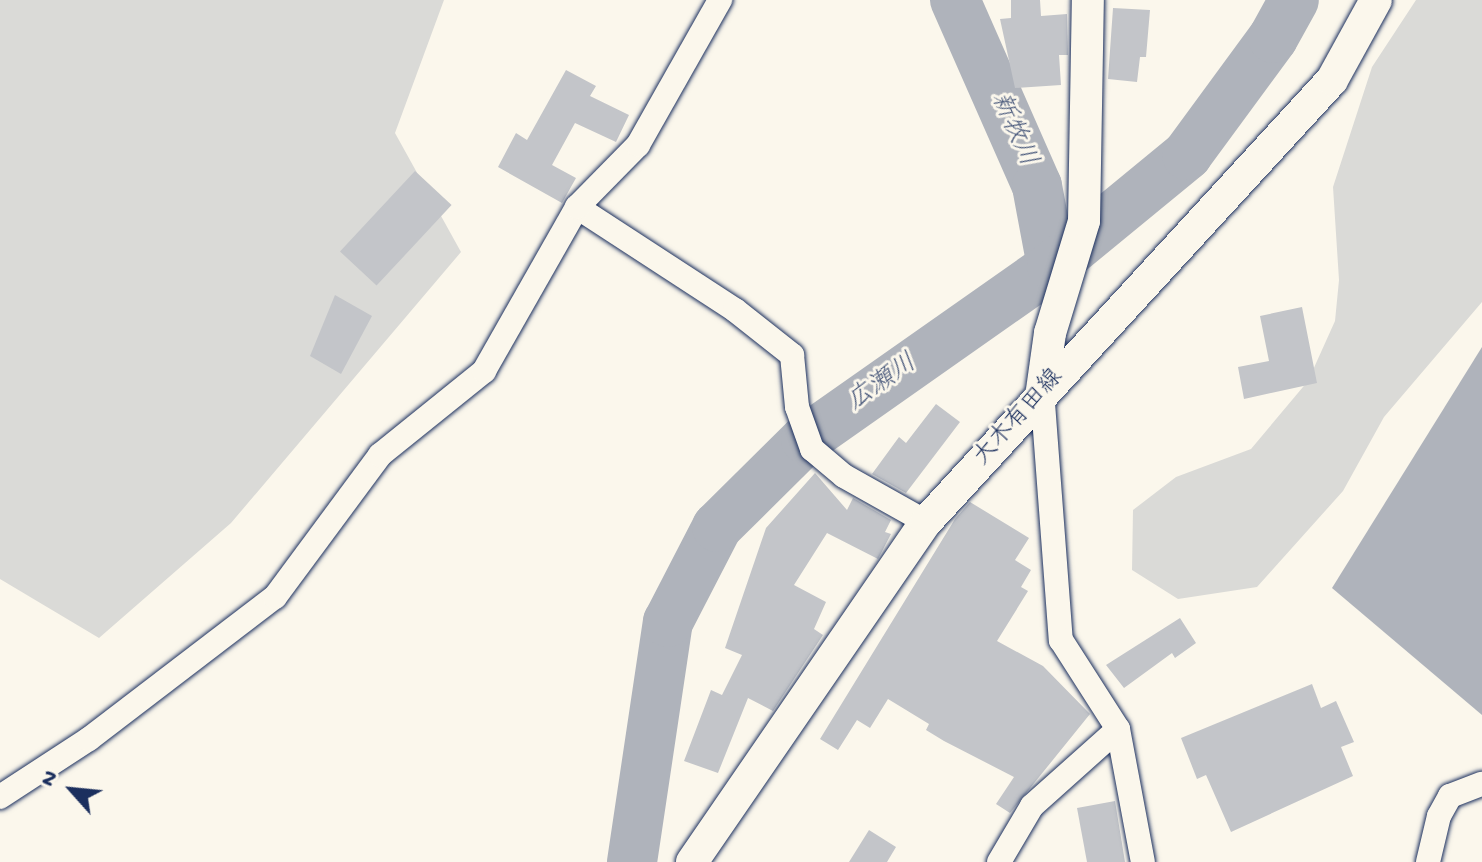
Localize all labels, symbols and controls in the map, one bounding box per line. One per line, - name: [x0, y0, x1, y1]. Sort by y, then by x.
- water label: 新牧川: [982, 88, 1042, 172]
- water label: 広瀬川: [842, 349, 924, 419]
- street label: 大木有田線: [968, 364, 1070, 472]
- north arrow: [32, 750, 112, 830]
- text: N: [36, 767, 65, 791]

